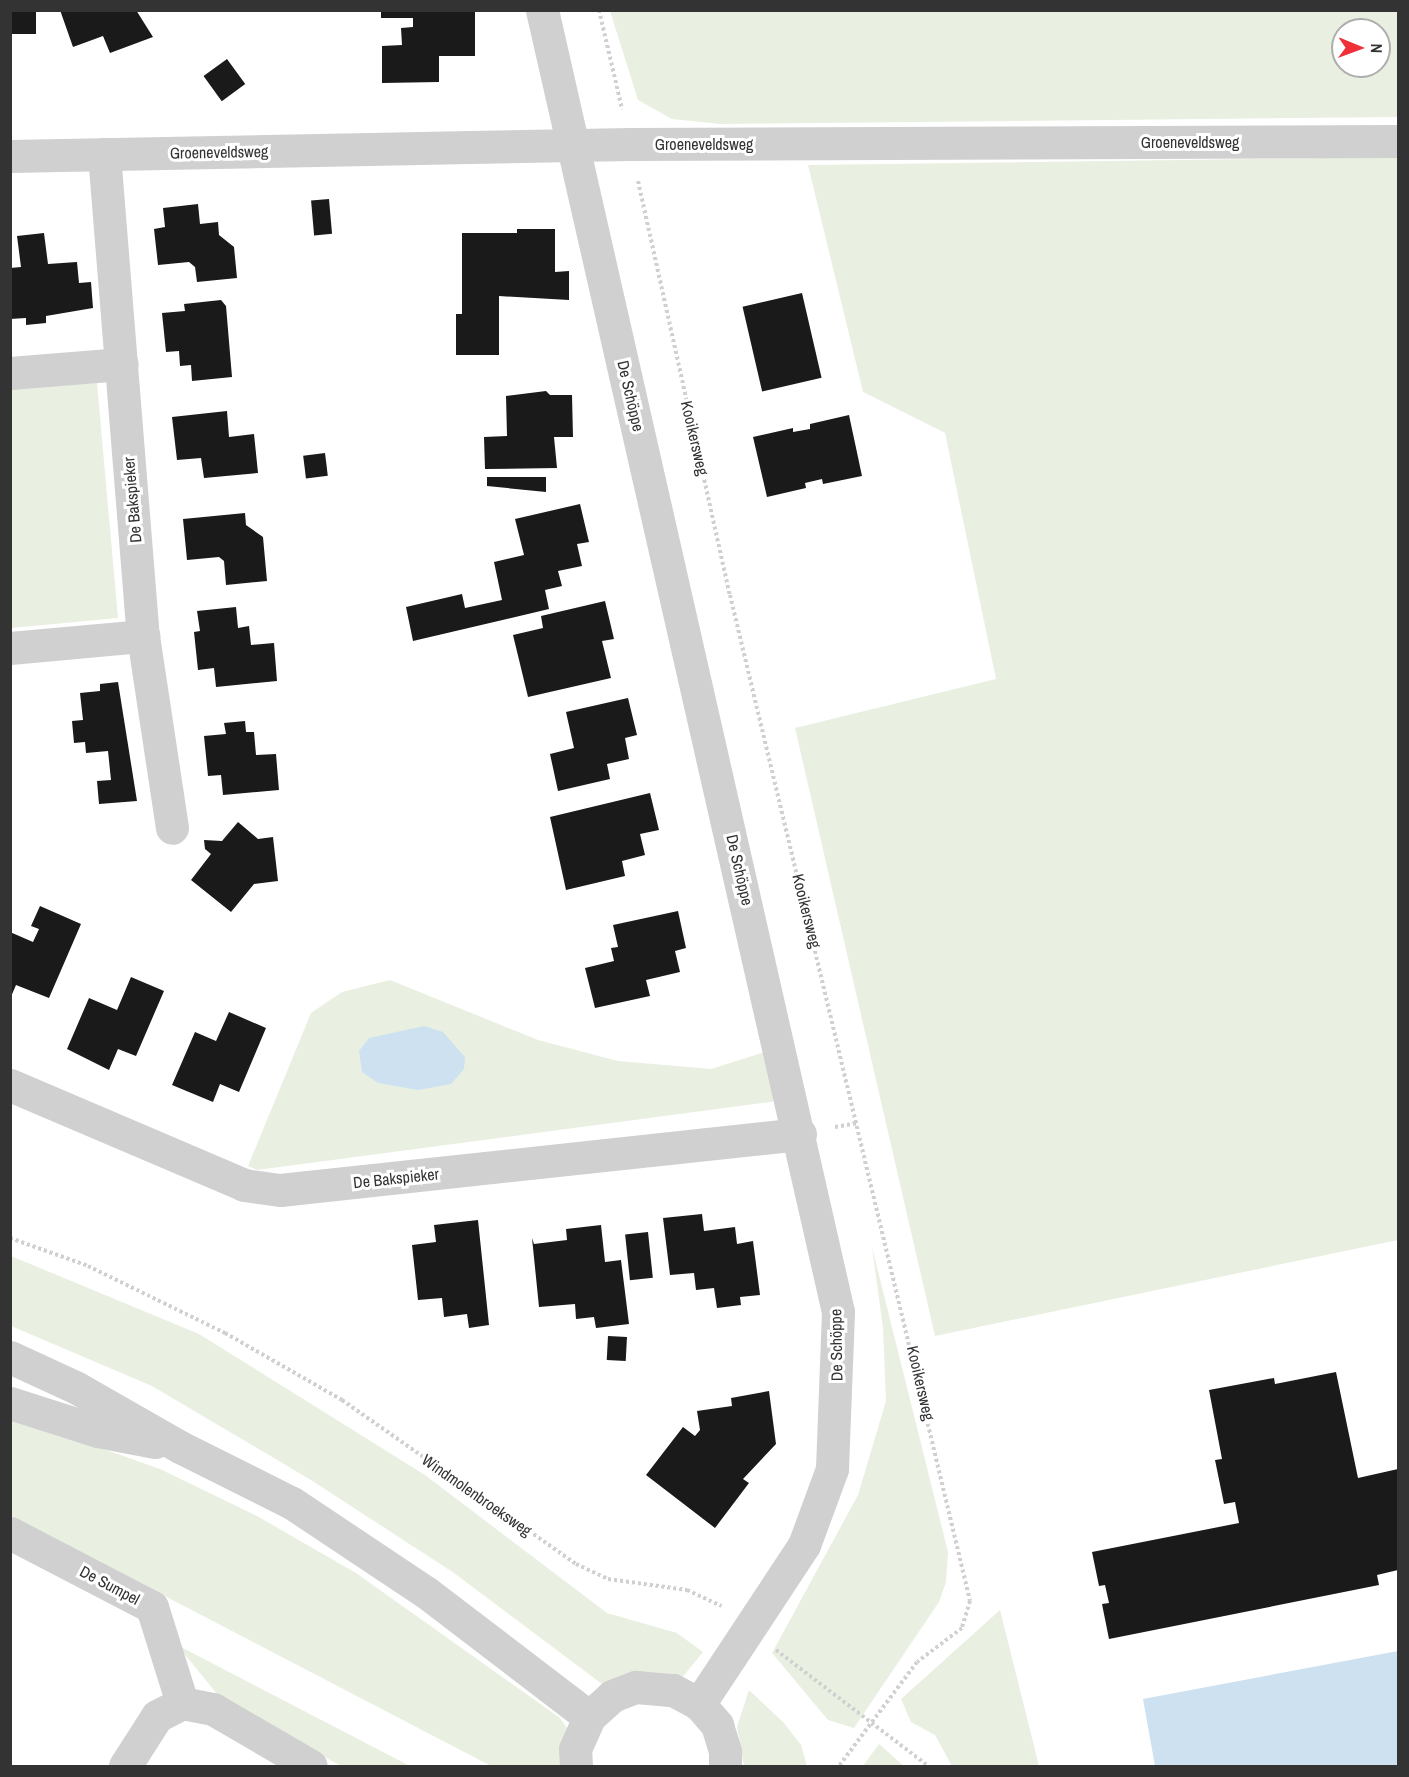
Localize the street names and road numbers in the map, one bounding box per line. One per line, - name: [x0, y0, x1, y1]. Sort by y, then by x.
- street label: Groeneveldsweg: [1141, 132, 1239, 152]
- street label: Groeneveldsweg: [655, 134, 753, 154]
- street label: Groeneveldsweg: [170, 142, 268, 162]
- street label: De Schöppe: [614, 359, 648, 433]
- street label: Kooikersweg: [677, 399, 713, 477]
- street label: De Bakspieker: [119, 456, 145, 544]
- street label: De Schöppe: [723, 833, 757, 907]
- street label: Kooikersweg: [789, 872, 825, 950]
- street label: De Bakspieker: [352, 1164, 440, 1192]
- street label: De Schöppe: [826, 1309, 846, 1381]
- street label: Kooikersweg: [903, 1344, 939, 1422]
- street label: Windmolenbroeksweg: [418, 1450, 536, 1540]
- street label: De Sumpel: [77, 1561, 143, 1609]

